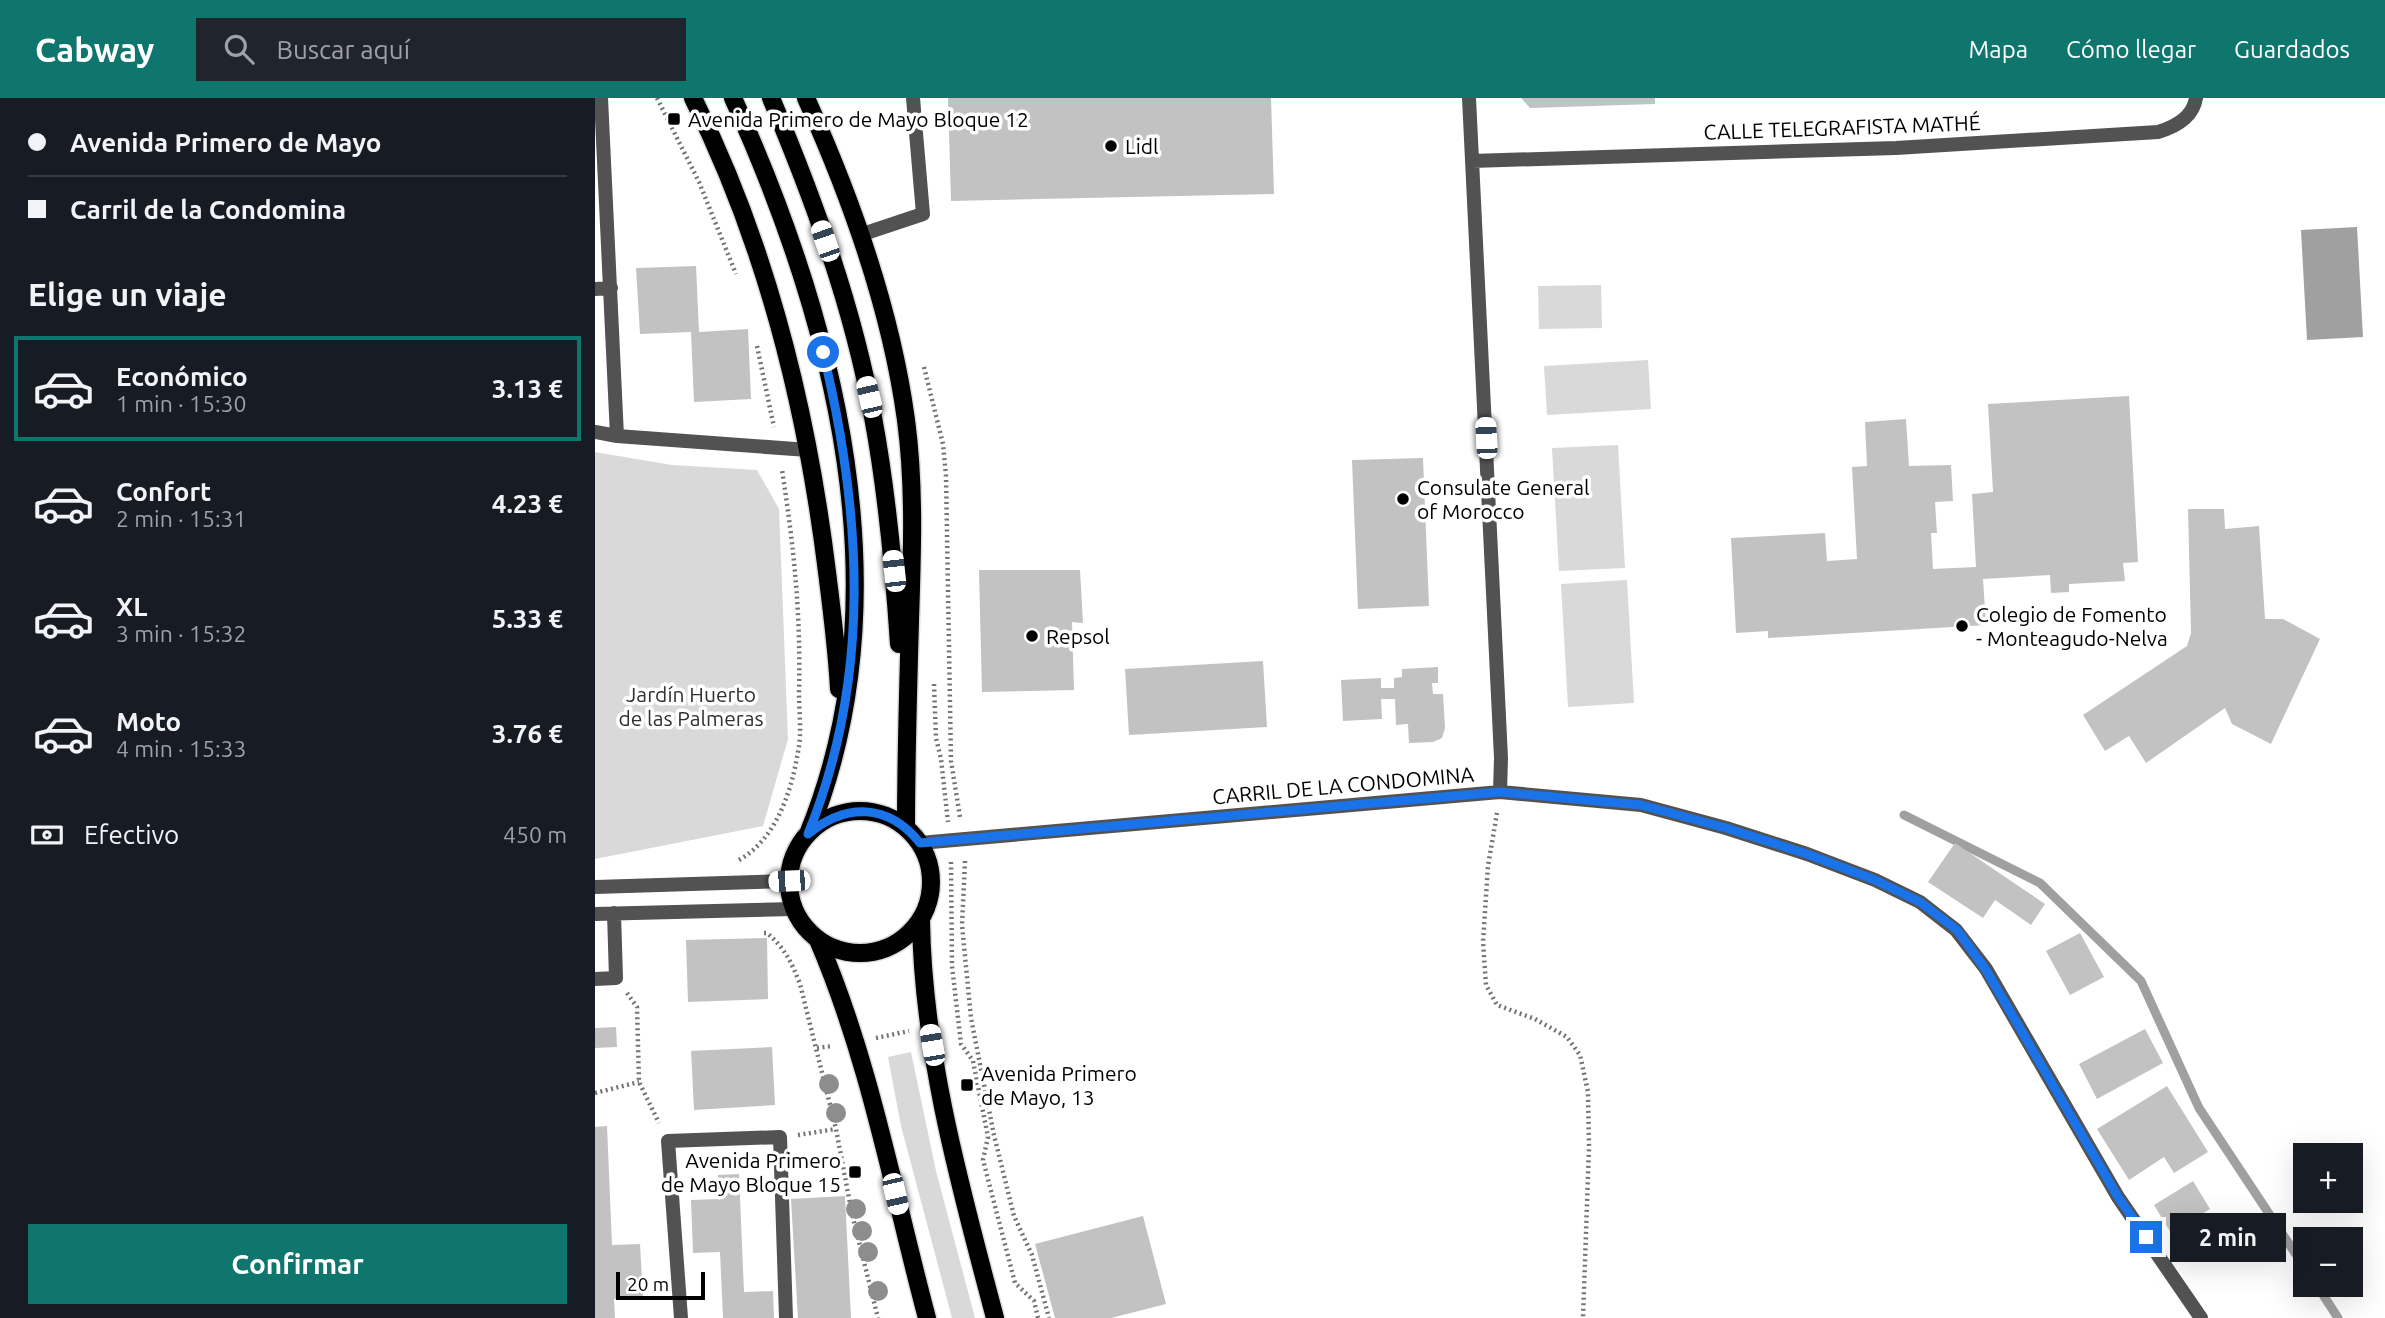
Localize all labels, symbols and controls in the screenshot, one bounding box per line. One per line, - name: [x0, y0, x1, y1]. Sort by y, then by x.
- search box: [196, 18, 686, 81]
- icon: search: [220, 30, 258, 68]
- text: Cabway: [35, 31, 154, 68]
- text: Buscar aquí: [276, 35, 410, 64]
- text: Mapa: [1968, 36, 2028, 63]
- text: Cómo llegar: [2066, 36, 2196, 63]
- text: Guardados: [2234, 36, 2350, 63]
- place label: Avenida Primero de Mayo Bloque 12: [688, 107, 1029, 131]
- street label: CALLE TELEGRAFISTA MATHÉ: [1703, 110, 1981, 144]
- marker: Avenida Primero de Mayo Bloque 12: [666, 111, 682, 127]
- text: Avenida Primero de Mayo: [70, 128, 381, 157]
- place label: Lidl: [1125, 134, 1159, 158]
- marker: Lidl: [1103, 138, 1119, 154]
- text: Carril de la Condomina: [70, 195, 346, 224]
- car: [809, 218, 842, 264]
- text: Elige un viaje: [28, 276, 227, 312]
- route start: [807, 336, 839, 368]
- icon: car: [32, 357, 95, 420]
- text: Económico: [116, 362, 248, 391]
- text: 3.13 €: [492, 374, 563, 403]
- car: [855, 374, 884, 420]
- text: 1 min · 15:30: [116, 391, 247, 416]
- car: [1475, 416, 1498, 460]
- icon: car: [32, 472, 95, 535]
- place label: Consulate General of Morocco: [1417, 475, 1590, 523]
- text: Confort: [116, 477, 211, 506]
- text: 4.23 €: [492, 489, 563, 518]
- marker: Consulate General of Morocco: [1395, 491, 1411, 507]
- text: 2 min · 15:31: [116, 506, 247, 531]
- car: [882, 549, 907, 593]
- icon: car: [32, 587, 95, 650]
- text: XL: [116, 592, 147, 621]
- place label: Colegio de Fomento - Monteagudo-Nelva: [1976, 602, 2168, 650]
- text: 5.33 €: [492, 604, 563, 633]
- marker: Colegio de Fomento - Monteagudo-Nelva: [1954, 618, 1970, 634]
- text: 3 min · 15:32: [116, 621, 247, 646]
- place label: Repsol: [1046, 624, 1110, 648]
- marker: Repsol: [1024, 628, 1040, 644]
- park label: Jardín Huerto de las Palmeras: [618, 682, 764, 730]
- icon: car: [32, 702, 95, 765]
- text: Moto: [116, 707, 181, 736]
- text: 3.76 €: [492, 719, 563, 748]
- text: 4 min · 15:33: [116, 736, 247, 761]
- street label: CARRIL DE LA CONDOMINA: [1211, 762, 1475, 808]
- icon: cash: [28, 816, 66, 854]
- text: Efectivo: [84, 820, 179, 849]
- text: 450 m: [503, 822, 567, 847]
- car: [768, 870, 811, 892]
- car: [919, 1022, 946, 1068]
- place label: Avenida Primero de Mayo, 13: [981, 1061, 1137, 1109]
- marker: Avenida Primero de Mayo, 13: [959, 1077, 975, 1093]
- map controls: [2293, 1143, 2363, 1297]
- button: +: [2293, 1143, 2363, 1213]
- place label: Avenida Primero de Mayo Bloque 15: [661, 1148, 841, 1196]
- marker: Avenida Primero de Mayo Bloque 15: [847, 1164, 863, 1180]
- car: [881, 1171, 910, 1217]
- callout: 2 min: [2171, 1212, 2286, 1262]
- route end: [2130, 1221, 2162, 1253]
- button: Confirmar: [28, 1224, 567, 1304]
- text: 2 min: [2199, 1225, 2257, 1250]
- button: −: [2293, 1227, 2363, 1297]
- scale bar: [616, 1269, 705, 1301]
- text: 20 m: [627, 1273, 669, 1295]

